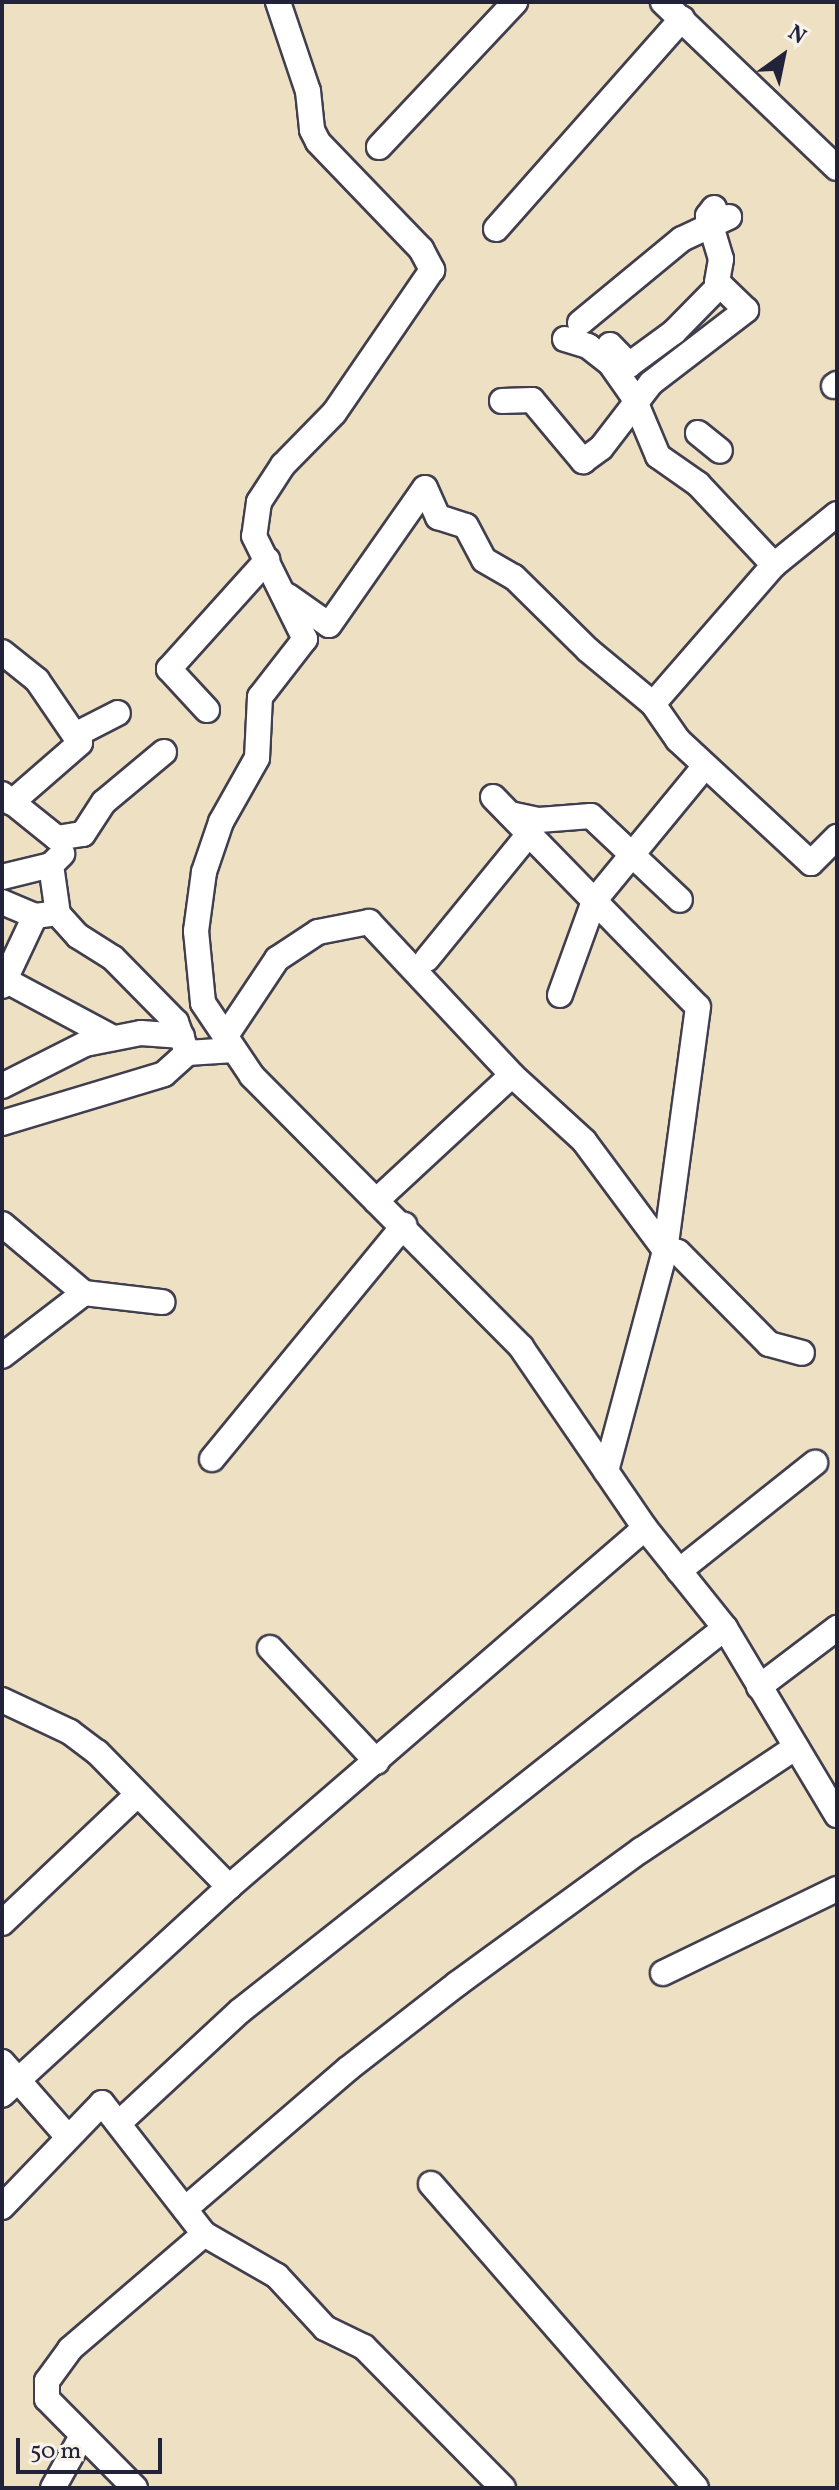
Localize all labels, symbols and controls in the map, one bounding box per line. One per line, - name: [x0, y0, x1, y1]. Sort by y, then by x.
- north arrow: [743, 16, 823, 96]
- text: N: [781, 18, 811, 53]
- scale bar: [20, 2422, 166, 2472]
- text: 50 m: [30, 2435, 82, 2469]

